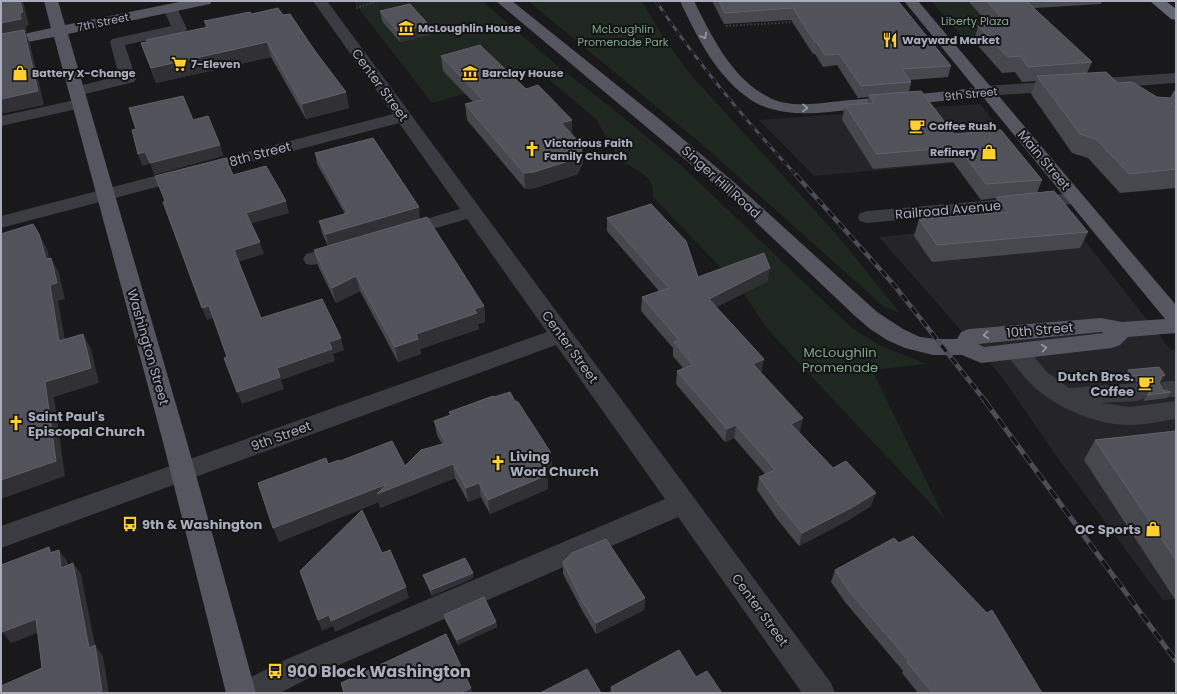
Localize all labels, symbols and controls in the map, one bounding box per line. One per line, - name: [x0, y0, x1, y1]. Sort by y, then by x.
- street label: 7th Street: [76, 9, 130, 35]
- park label: Liberty Plaza: [941, 13, 1009, 29]
- museum icon: McLoughlin House: [397, 19, 415, 37]
- place label: McLoughlin House: [418, 20, 521, 36]
- park label: McLoughlin Promenade Park: [578, 21, 669, 50]
- restaurant icon: Wayward Market: [881, 31, 899, 49]
- one-way arrow: [700, 32, 707, 39]
- place label: Wayward Market: [902, 32, 1000, 48]
- street label: Center Street: [347, 45, 413, 125]
- supermarket icon: 7-Eleven: [170, 55, 188, 73]
- place label: 7-Eleven: [191, 56, 240, 72]
- shop icon: Battery X-Change: [11, 64, 29, 82]
- museum icon: Barclay House: [461, 64, 479, 82]
- place label: Battery X-Change: [32, 65, 136, 81]
- place label: Barclay House: [482, 65, 564, 81]
- street label: 9th Street: [944, 83, 998, 105]
- one-way arrow: [802, 103, 808, 112]
- cafe icon: Coffee Rush: [908, 117, 926, 135]
- place label: Coffee Rush: [929, 118, 996, 134]
- street label: Main Street: [1013, 126, 1075, 194]
- place label: Victorious Faith Family Church: [544, 135, 633, 164]
- street label: 8th Street: [227, 137, 293, 171]
- church icon: Victorious Faith Family Church: [523, 140, 541, 158]
- street label: Singer Hill Road: [677, 141, 765, 223]
- shop icon: Refinery: [980, 143, 998, 161]
- place label: Refinery: [930, 144, 977, 160]
- street label: Railroad Avenue: [894, 196, 1002, 224]
- street label: Washington Street: [122, 287, 174, 407]
- street label: Center Street: [537, 307, 603, 387]
- street label: 10th Street: [1006, 318, 1074, 342]
- one-way arrow: [983, 331, 989, 340]
- park label: McLoughlin Promenade: [802, 343, 878, 377]
- one-way arrow: [1040, 344, 1047, 353]
- place label: Dutch Bros. Coffee: [1058, 367, 1134, 401]
- cafe icon: Dutch Bros. Coffee: [1137, 374, 1155, 392]
- place label: Saint Paul's Episcopal Church: [28, 407, 145, 441]
- church icon: Saint Paul's Episcopal Church: [7, 414, 25, 432]
- street label: 9th Street: [248, 416, 314, 456]
- place label: Living Word Church: [510, 447, 599, 481]
- church icon: Living Word Church: [489, 454, 507, 472]
- bus stop icon: 9th & Washington: [121, 515, 139, 533]
- place label: 9th & Washington: [142, 515, 262, 534]
- place label: OC Sports: [1075, 520, 1141, 539]
- shop icon: OC Sports: [1144, 520, 1162, 538]
- street label: Center Street: [727, 570, 793, 650]
- place label: 900 Block Washington: [287, 660, 471, 683]
- bus stop icon: 900 Block Washington: [266, 662, 284, 680]

